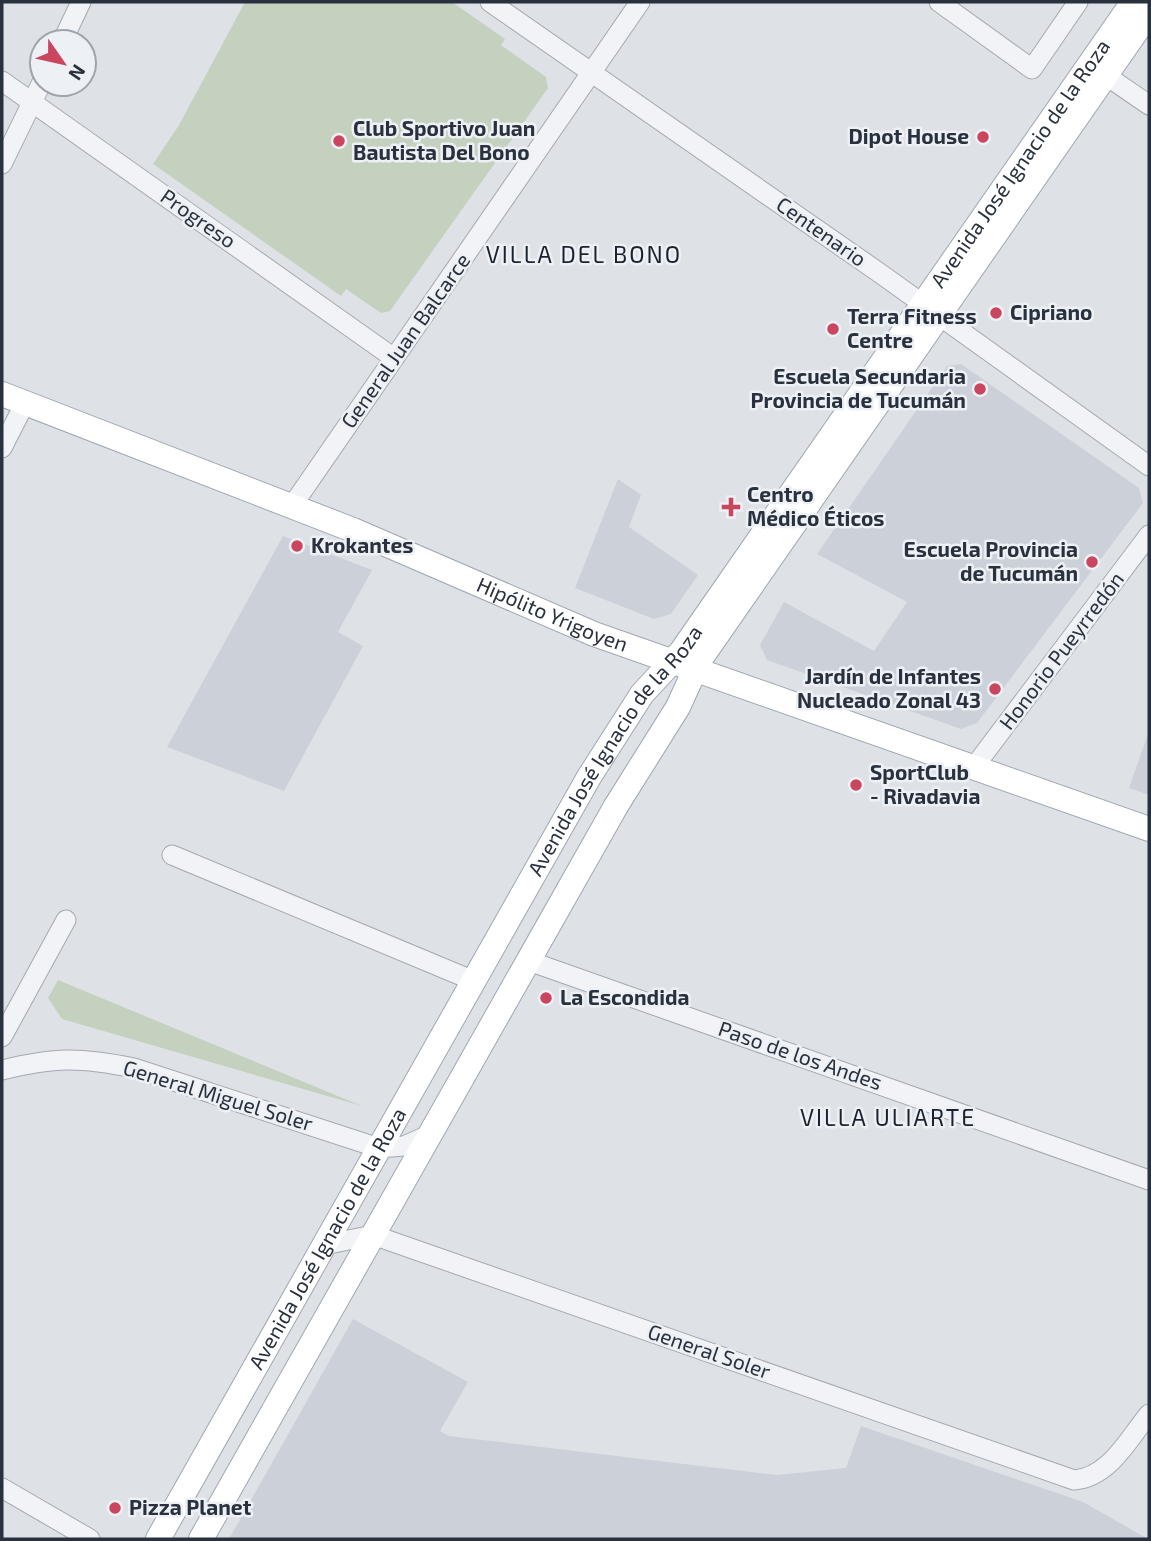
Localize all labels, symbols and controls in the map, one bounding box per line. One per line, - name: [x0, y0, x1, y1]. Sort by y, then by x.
- north arrow: [28, 28, 98, 98]
- street label: Avenida José Ignacio de la Roza: [924, 34, 1114, 292]
- text: N: [64, 61, 91, 85]
- place label: Club Sportivo Juan Bautista Del Bono: [353, 115, 535, 164]
- place label: Dipot House: [848, 123, 969, 148]
- marker: Dipot House: [975, 129, 991, 145]
- marker: Club Sportivo Juan Bautista Del Bono: [331, 133, 347, 149]
- street label: Progreso: [156, 183, 241, 253]
- street label: Centenario: [772, 191, 872, 271]
- district label: VILLA DEL BONO: [486, 240, 682, 268]
- street label: General Juan Balcarce: [335, 248, 475, 432]
- place label: Cipriano: [1010, 299, 1093, 324]
- place label: Terra Fitness Centre: [847, 303, 977, 352]
- marker: Cipriano: [988, 305, 1004, 321]
- marker: Terra Fitness Centre: [825, 321, 841, 337]
- place label: Escuela Secundaria Provincia de Tucumán: [751, 363, 966, 412]
- marker: Escuela Secundaria Provincia de Tucumán: [972, 381, 988, 397]
- place label: Centro Médico Éticos: [747, 481, 885, 530]
- marker: Centro Médico Éticos: [721, 497, 741, 517]
- place label: Krokantes: [311, 532, 413, 557]
- place label: Escuela Provincia de Tucumán: [904, 536, 1078, 585]
- marker: Krokantes: [289, 538, 305, 554]
- marker: Escuela Provincia de Tucumán: [1084, 554, 1100, 570]
- street label: Honorio Pueyrredón: [993, 566, 1128, 734]
- street label: Hipólito Yrigoyen: [473, 571, 631, 656]
- street label: Avenida José Ignacio de la Roza: [522, 620, 707, 880]
- place label: Jardín de Infantes Nucleado Zonal 43: [797, 663, 981, 712]
- marker: Jardín de Infantes Nucleado Zonal 43: [987, 681, 1003, 697]
- place label: SportClub - Rivadavia: [870, 759, 980, 808]
- marker: SportClub - Rivadavia: [848, 777, 864, 793]
- place label: La Escondida: [560, 984, 689, 1009]
- marker: La Escondida: [538, 990, 554, 1006]
- street label: Paso de los Andes: [715, 1015, 886, 1094]
- street label: General Miguel Soler: [121, 1054, 317, 1135]
- street label: Avenida José Ignacio de la Roza: [243, 1103, 410, 1373]
- district label: VILLA ULIARTE: [800, 1103, 976, 1131]
- street label: General Soler: [645, 1318, 775, 1383]
- place label: Pizza Planet: [129, 1494, 252, 1519]
- marker: Pizza Planet: [107, 1500, 123, 1516]

